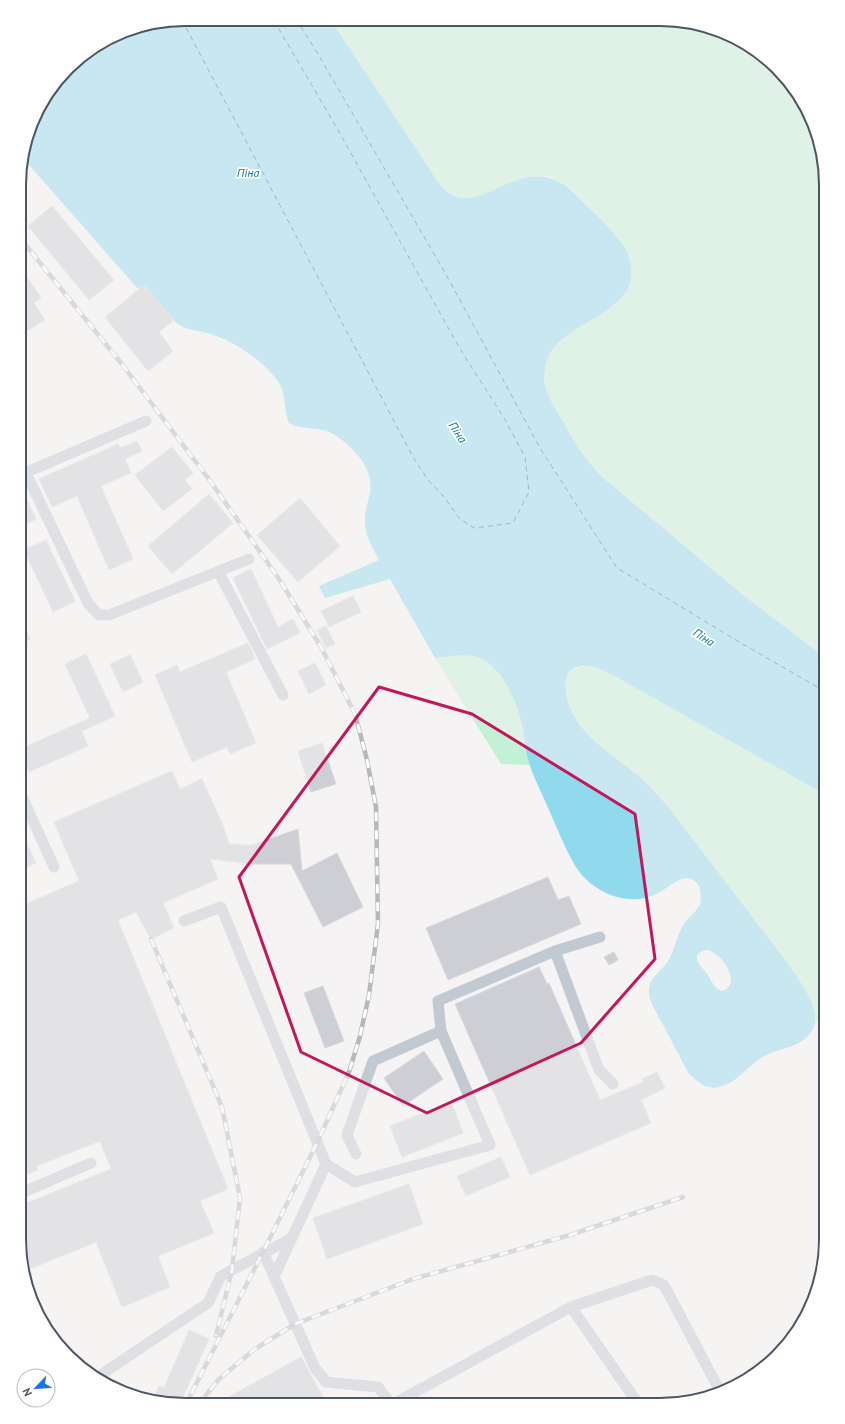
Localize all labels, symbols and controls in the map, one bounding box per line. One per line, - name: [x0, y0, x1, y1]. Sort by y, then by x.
- water label: Піна: [237, 165, 260, 180]
- water label: Піна: [446, 418, 471, 446]
- water label: Піна: [690, 625, 718, 649]
- north arrow: [16, 1368, 56, 1408]
- text: N: [19, 1386, 35, 1399]

